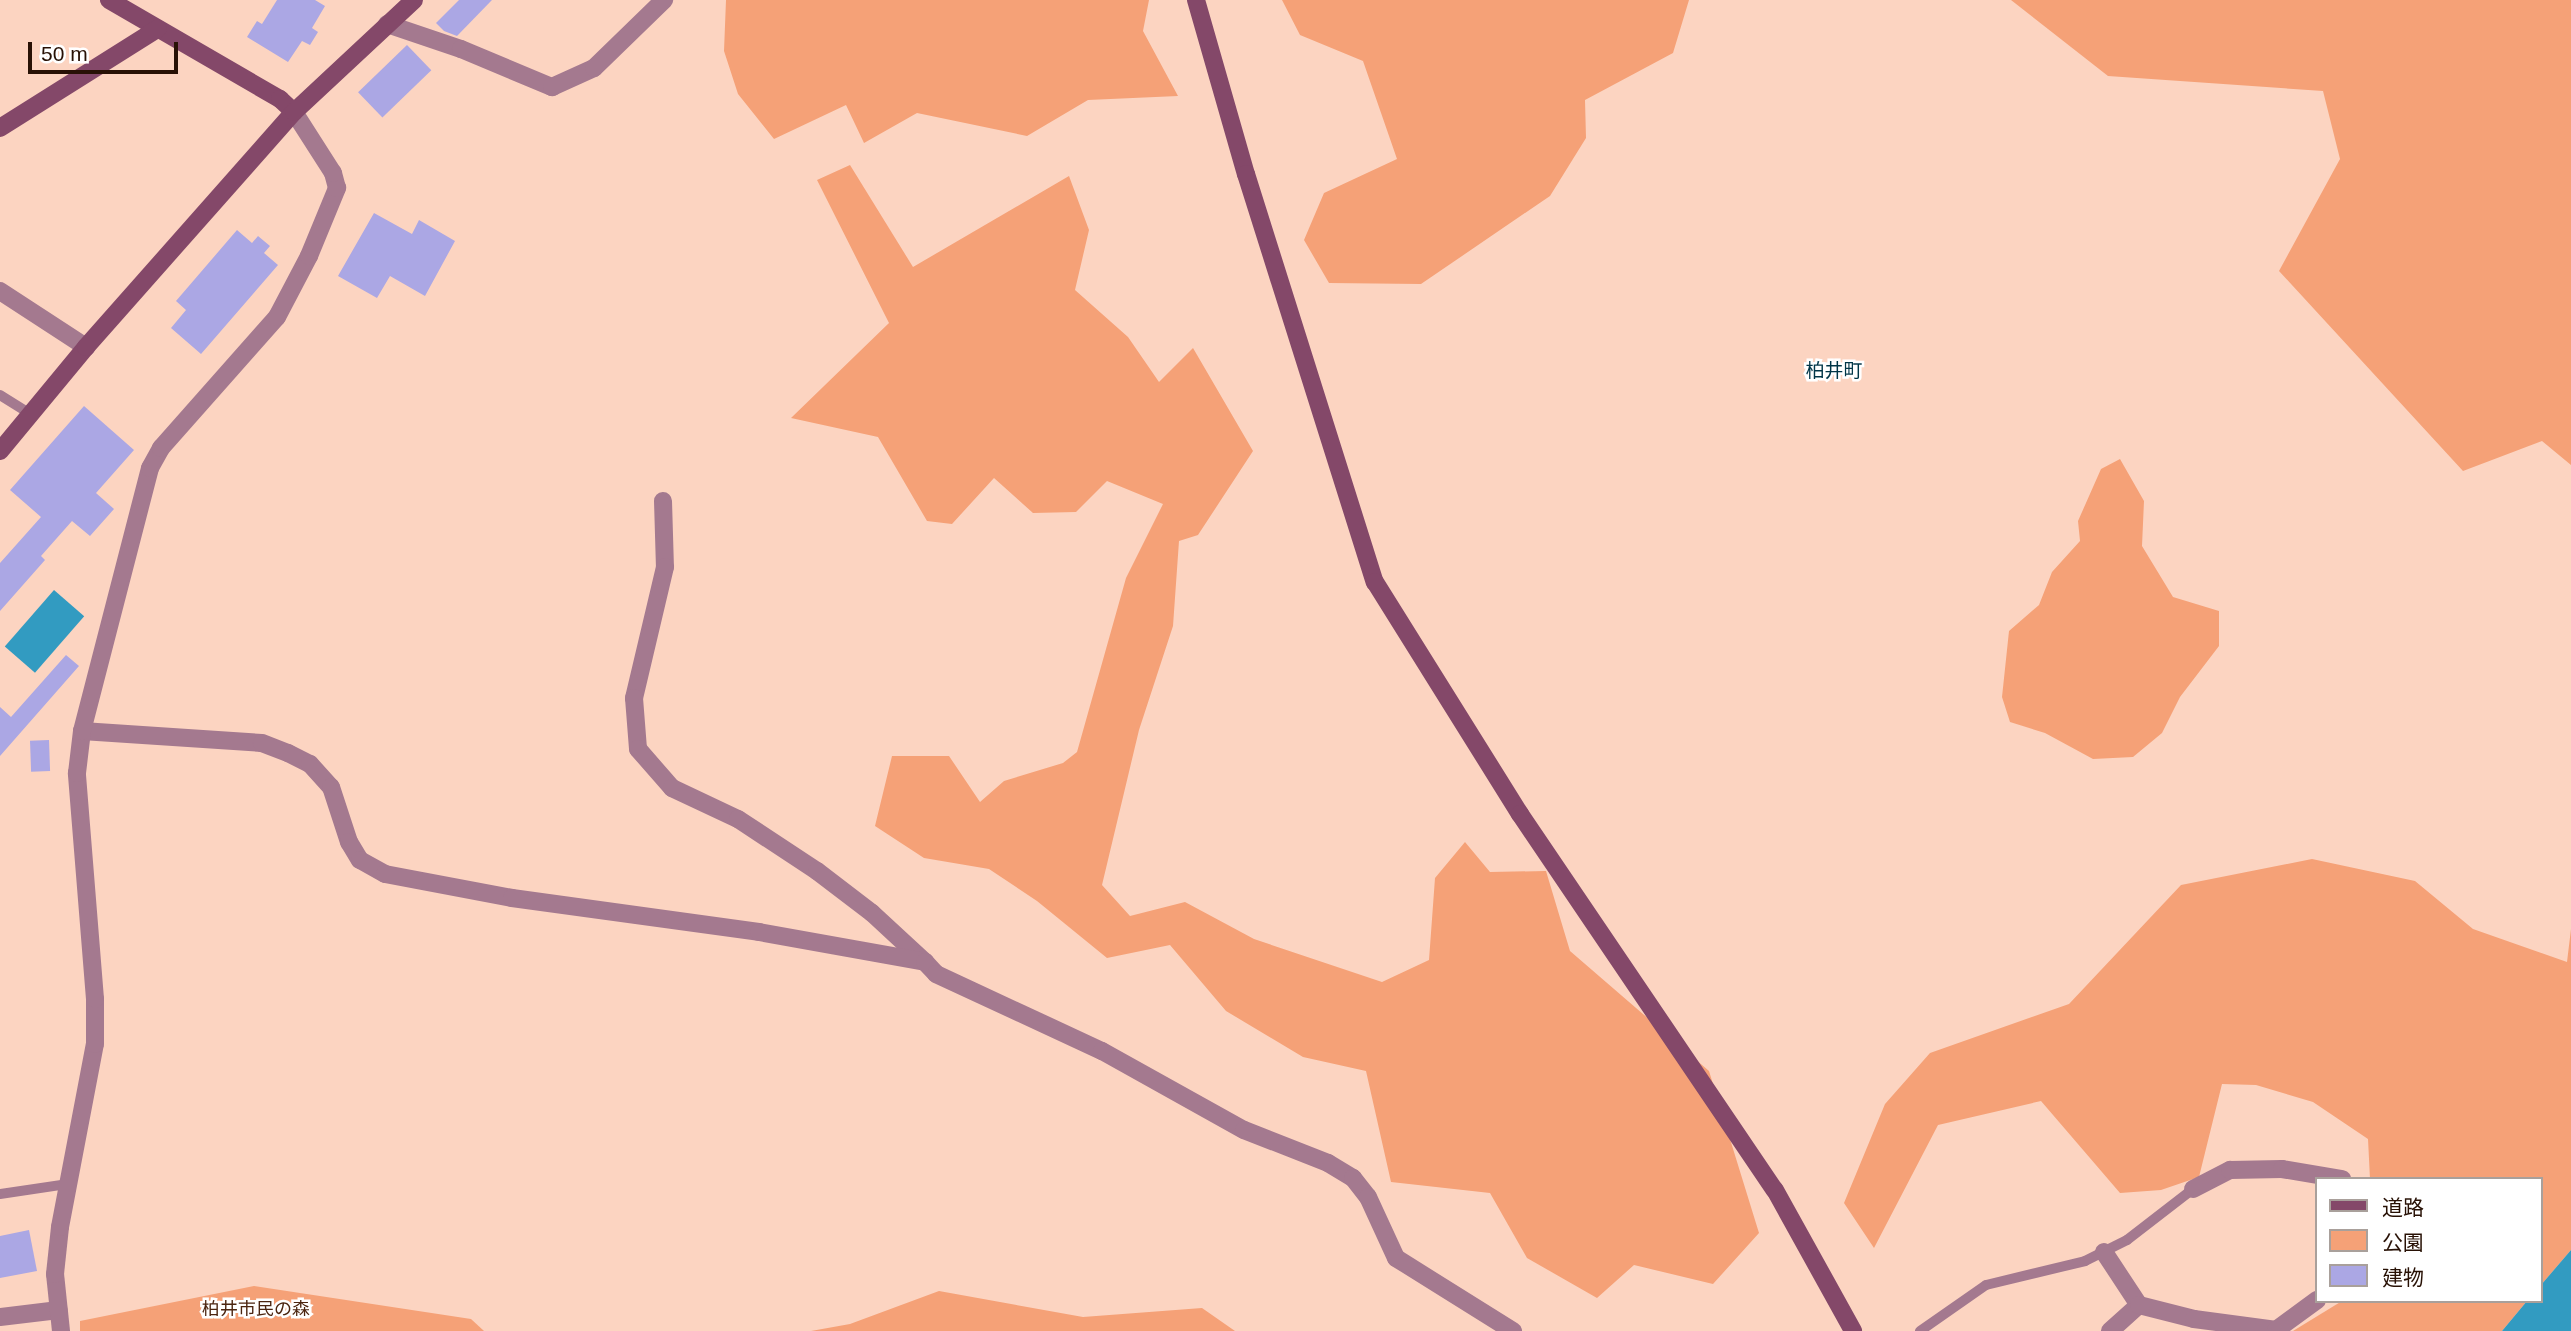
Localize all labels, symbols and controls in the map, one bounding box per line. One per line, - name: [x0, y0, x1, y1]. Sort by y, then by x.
- scale bar: [32, 28, 182, 72]
- text: 50 m: [41, 42, 88, 65]
- district label: 柏井町: [1806, 360, 1862, 382]
- legend: [2316, 1177, 2543, 1303]
- text: 道路: [2382, 1196, 2424, 1219]
- text: 公園: [2382, 1231, 2424, 1254]
- text: 建物: [2382, 1266, 2424, 1289]
- park label: 柏井市民の森: [202, 1298, 310, 1320]

